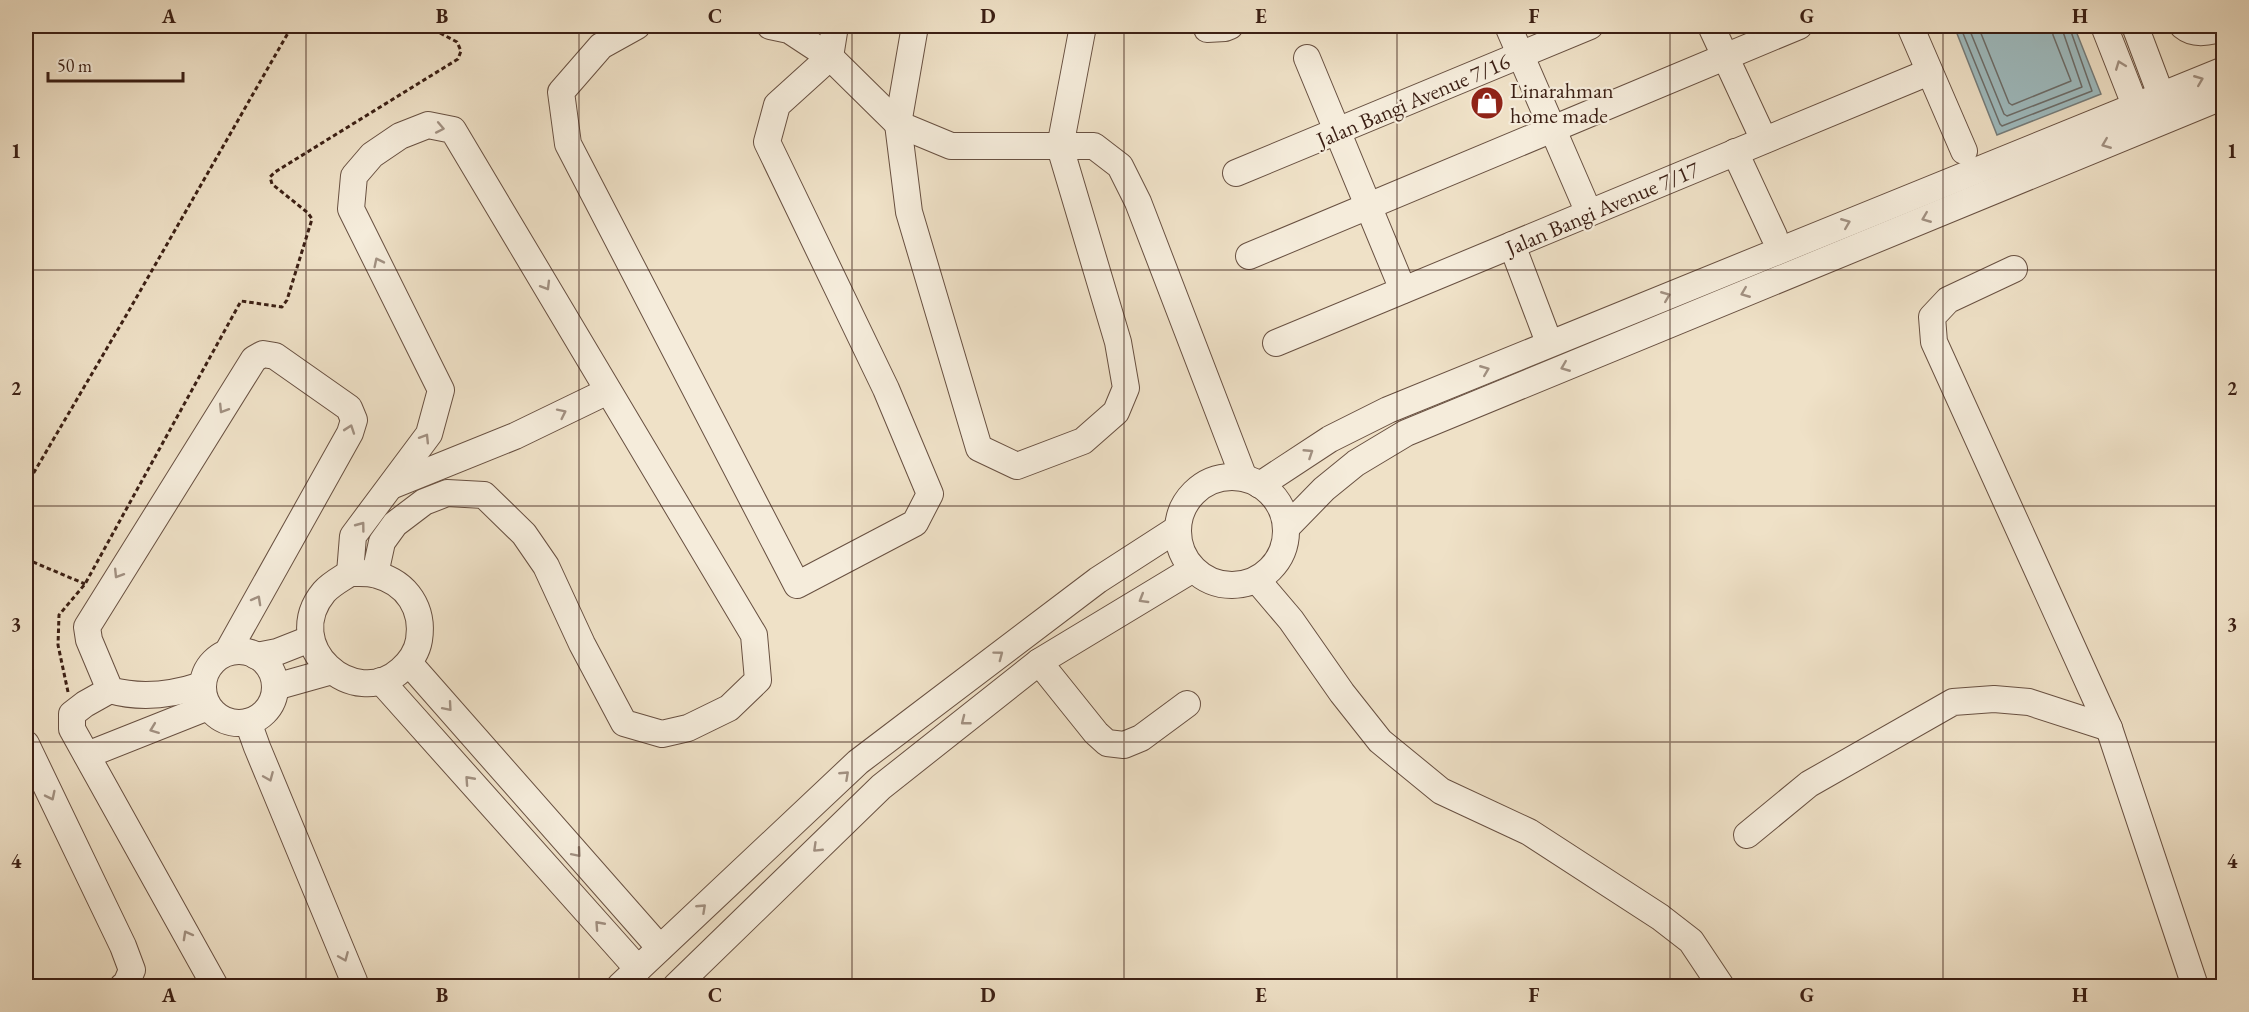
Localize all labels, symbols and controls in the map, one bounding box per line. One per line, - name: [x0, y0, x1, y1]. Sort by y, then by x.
- text: A: [161, 3, 177, 29]
- text: B: [436, 3, 448, 29]
- text: C: [708, 3, 722, 29]
- text: D: [980, 3, 996, 29]
- text: E: [1255, 3, 1267, 29]
- text: F: [1529, 3, 1540, 29]
- text: G: [1800, 3, 1814, 29]
- text: H: [2072, 3, 2088, 29]
- scale bar: [48, 45, 183, 83]
- street label: Jalan Bangi Avenue 7/16: [1310, 47, 1515, 155]
- text: 50 m: [57, 54, 92, 77]
- one-way arrow: [2114, 60, 2127, 71]
- one-way arrow: [2192, 75, 2203, 87]
- place label: Linarahman home made: [1510, 76, 1614, 130]
- shop icon: Linarahman home made: [1469, 85, 1505, 121]
- one-way arrow: [434, 121, 444, 134]
- one-way arrow: [2101, 137, 2112, 149]
- text: 1: [11, 138, 21, 164]
- text: 1: [2227, 138, 2237, 164]
- street label: Jalan Bangi Avenue 7/17: [1499, 155, 1704, 263]
- one-way arrow: [1921, 211, 1932, 223]
- one-way arrow: [1840, 218, 1851, 230]
- one-way arrow: [373, 257, 385, 268]
- one-way arrow: [539, 280, 550, 290]
- one-way arrow: [1741, 286, 1752, 298]
- one-way arrow: [1659, 291, 1670, 303]
- one-way arrow: [1560, 360, 1571, 372]
- one-way arrow: [1479, 365, 1490, 377]
- text: 2: [11, 375, 22, 401]
- text: 2: [2227, 375, 2238, 401]
- one-way arrow: [218, 403, 230, 413]
- one-way arrow: [555, 409, 566, 421]
- one-way arrow: [343, 424, 355, 435]
- one-way arrow: [417, 434, 428, 445]
- one-way arrow: [1302, 449, 1313, 460]
- one-way arrow: [354, 521, 365, 532]
- one-way arrow: [115, 567, 126, 578]
- one-way arrow: [1139, 592, 1149, 604]
- one-way arrow: [250, 596, 261, 606]
- text: 3: [11, 611, 21, 637]
- text: 3: [2227, 611, 2237, 637]
- one-way arrow: [992, 652, 1003, 663]
- one-way arrow: [441, 700, 452, 711]
- one-way arrow: [960, 713, 971, 724]
- one-way arrow: [149, 722, 160, 734]
- one-way arrow: [262, 771, 274, 782]
- one-way arrow: [837, 771, 848, 782]
- one-way arrow: [465, 776, 476, 787]
- one-way arrow: [44, 790, 55, 801]
- one-way arrow: [814, 841, 824, 852]
- one-way arrow: [569, 846, 580, 857]
- text: 4: [11, 848, 22, 874]
- text: 4: [2227, 848, 2238, 874]
- one-way arrow: [696, 904, 706, 915]
- one-way arrow: [595, 922, 606, 932]
- one-way arrow: [183, 931, 194, 942]
- one-way arrow: [337, 951, 349, 962]
- text: A: [161, 982, 177, 1008]
- text: B: [436, 982, 448, 1008]
- text: C: [708, 982, 722, 1008]
- text: D: [980, 982, 996, 1008]
- text: E: [1255, 982, 1267, 1008]
- text: F: [1529, 982, 1540, 1008]
- text: G: [1800, 982, 1814, 1008]
- text: H: [2072, 982, 2088, 1008]

